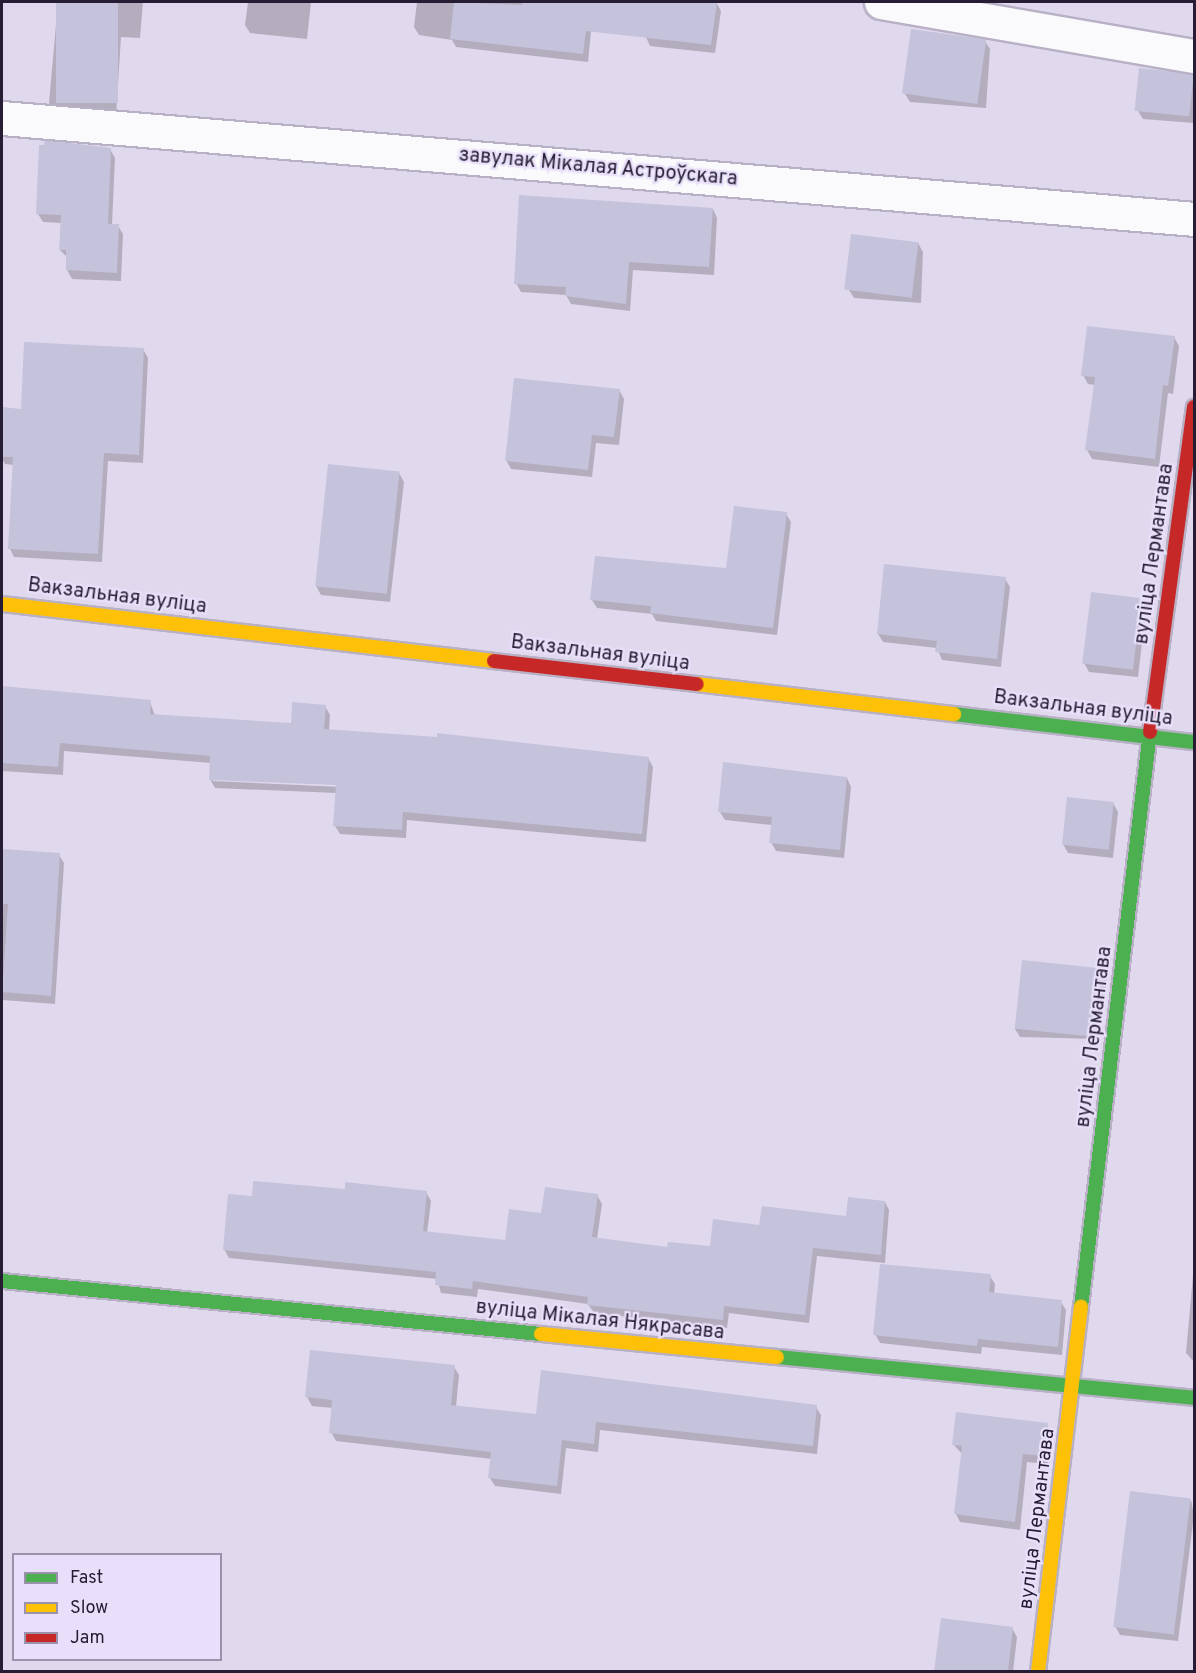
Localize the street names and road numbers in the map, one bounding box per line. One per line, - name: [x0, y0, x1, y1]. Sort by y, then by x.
- street label: завулак Мікалая Астроўскага: [457, 144, 739, 192]
- street label: вуліца Лермантава: [1130, 462, 1180, 646]
- street label: Вакзальная вуліца: [26, 574, 208, 620]
- street label: Вакзальная вуліца: [509, 631, 691, 677]
- street label: Вакзальная вуліца: [992, 686, 1174, 732]
- street label: вуліца Лермантава: [1072, 945, 1118, 1129]
- street label: вуліца Мікалая Някрасава: [474, 1296, 726, 1346]
- street label: вуліца Лермантава: [1015, 1427, 1061, 1611]

